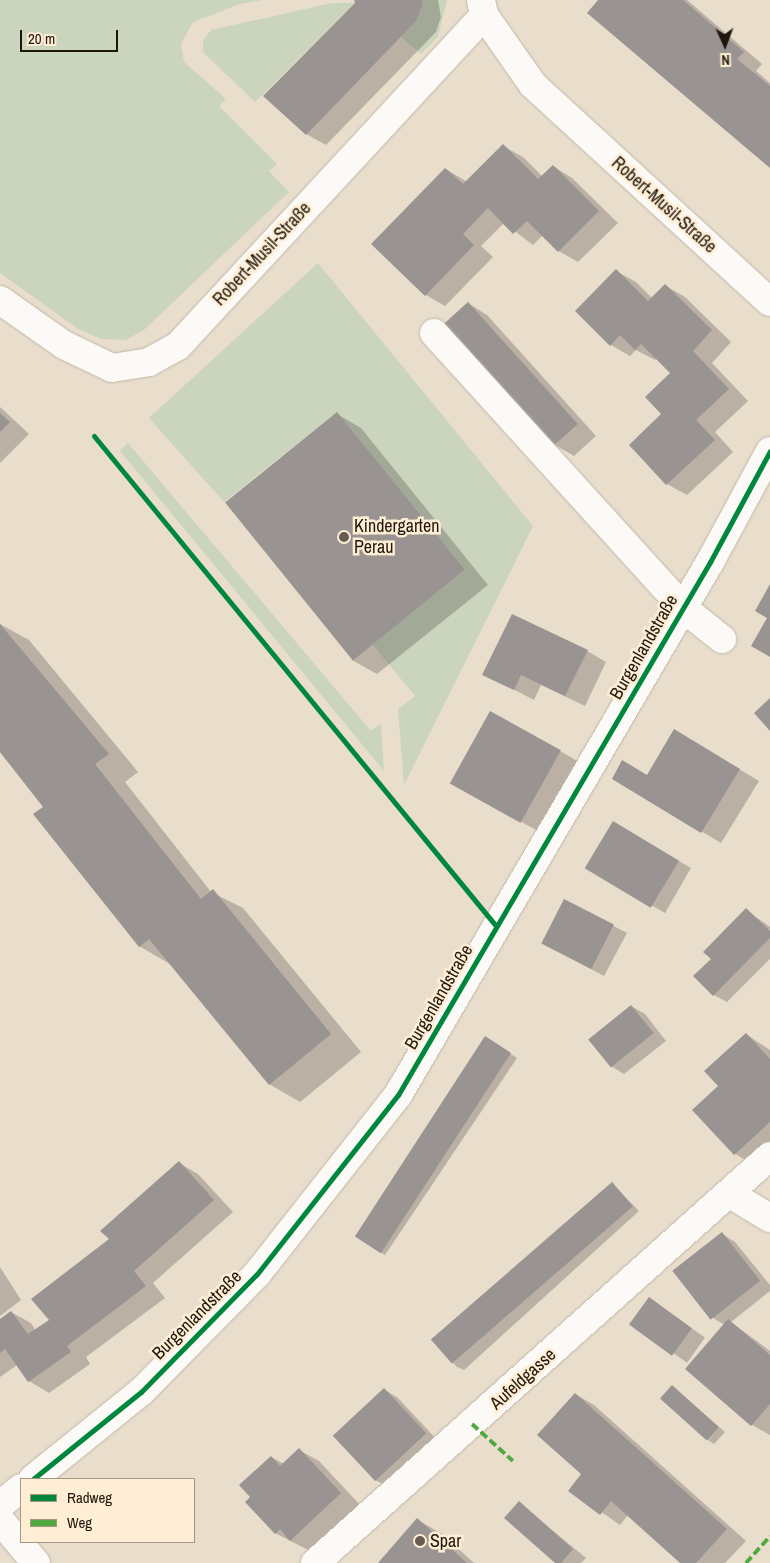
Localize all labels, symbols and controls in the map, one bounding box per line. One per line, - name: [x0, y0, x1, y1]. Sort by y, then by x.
- scale bar: [22, 20, 120, 52]
- north arrow: [700, 20, 750, 70]
- text: 20 m: [28, 28, 55, 49]
- text: N: [721, 51, 730, 69]
- street label: Robert-Musil-Straße: [607, 152, 721, 258]
- street label: Robert-Musil-Straße: [209, 198, 315, 310]
- place label: Kindergarten Perau: [354, 516, 439, 558]
- marker: Kindergarten Perau: [338, 531, 350, 543]
- street label: Burgenlandstraße: [605, 591, 683, 703]
- street label: Burgenlandstraße: [400, 941, 478, 1053]
- street label: Burgenlandstraße: [148, 1266, 246, 1364]
- street label: Aufeldgasse: [486, 1344, 560, 1414]
- legend: [20, 1478, 195, 1543]
- text: Radweg: [67, 1487, 112, 1508]
- text: Weg: [67, 1512, 92, 1533]
- place label: Spar: [430, 1530, 461, 1552]
- marker: Spar: [414, 1535, 426, 1547]

